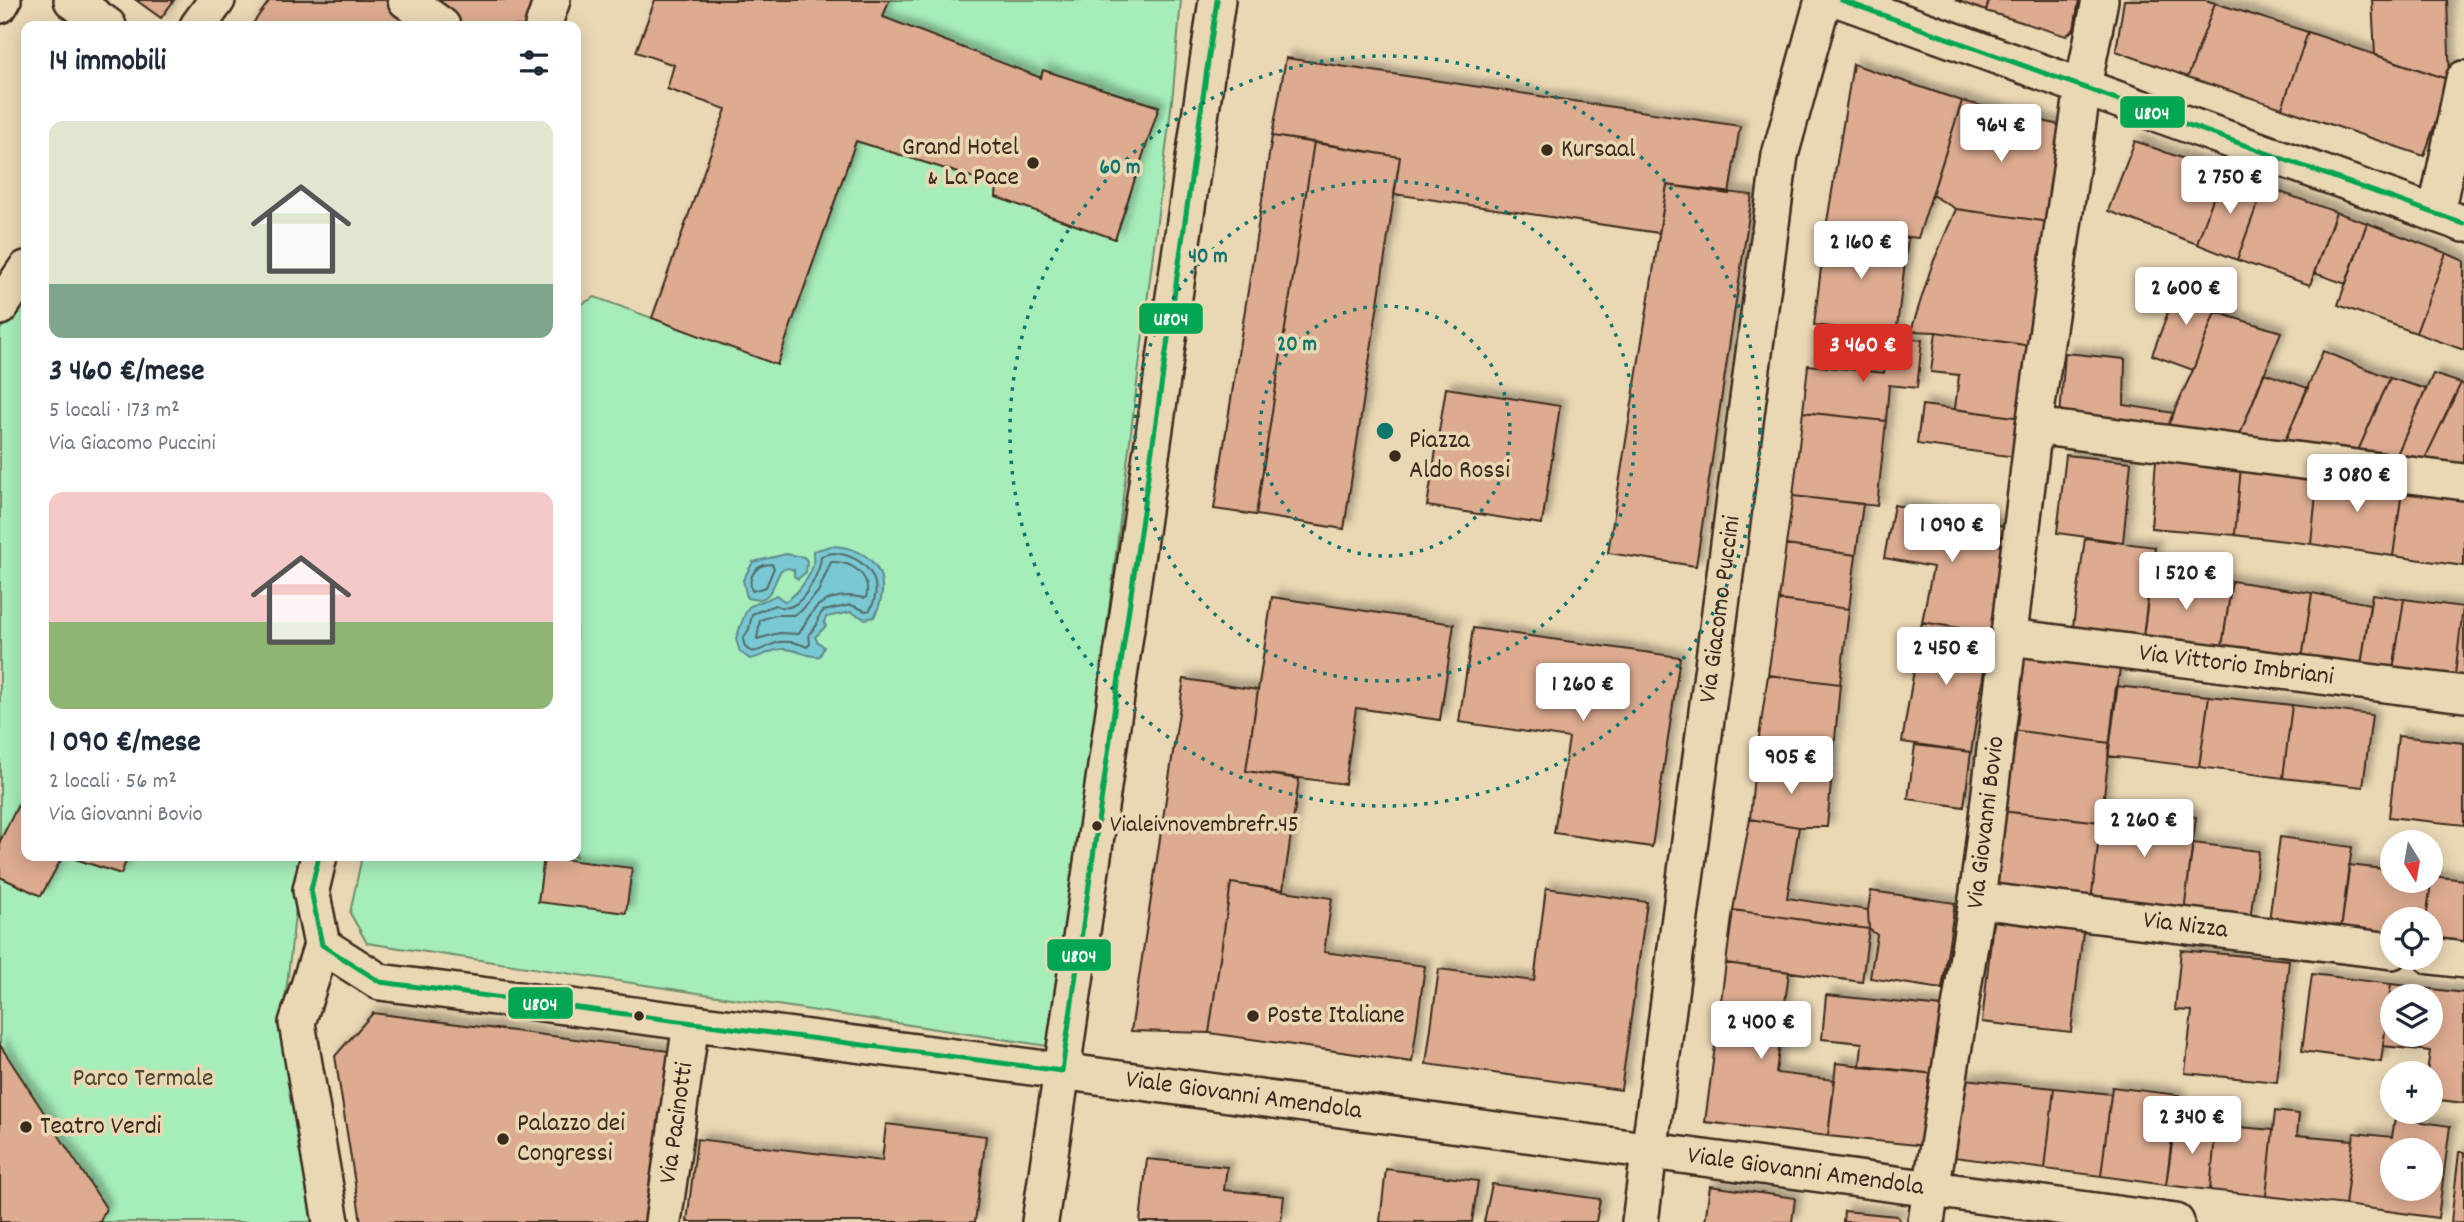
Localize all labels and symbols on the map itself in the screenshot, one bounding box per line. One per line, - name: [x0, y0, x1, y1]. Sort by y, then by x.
- line badge: U804: [2119, 95, 2186, 129]
- text: U804: [2134, 102, 2170, 129]
- pin: 964 €: [1952, 104, 2050, 164]
- place label: Grand Hotel & La Pace: [902, 130, 1019, 197]
- place label: Kursaal: [1561, 132, 1635, 169]
- marker: Kursaal: [1539, 142, 1555, 158]
- text: 60 m: [1100, 154, 1140, 184]
- marker: Grand Hotel & La Pace: [1025, 155, 1041, 171]
- pin: 2 750 €: [2165, 156, 2295, 216]
- pin: 2 160 €: [1796, 222, 1926, 281]
- text: 40 m: [1188, 243, 1228, 273]
- pin: 2 600 €: [2121, 268, 2251, 327]
- line badge: U804: [1138, 302, 1204, 335]
- text: U804: [1153, 308, 1189, 335]
- pin: 3 460 €: [1798, 324, 1928, 384]
- text: 20 m: [1277, 331, 1317, 361]
- centre of rings: [1373, 419, 1397, 443]
- place label: Piazza Aldo Rossi: [1409, 423, 1510, 490]
- marker: Piazza Aldo Rossi: [1387, 448, 1403, 464]
- pin: 3 080 €: [2292, 454, 2422, 514]
- pin: 1 090 €: [1887, 504, 2017, 564]
- street label: Via Giacomo Puccini: [1690, 513, 1751, 705]
- pin: 1 520 €: [2121, 552, 2251, 612]
- pin: 2 450 €: [1881, 628, 2011, 687]
- street label: Via Vittorio Imbriani: [2137, 635, 2336, 696]
- pin: 1 260 €: [1518, 664, 1648, 723]
- street label: Via Giovanni Bovio: [1957, 734, 2015, 912]
- pin: 905 €: [1742, 736, 1840, 796]
- pin: 2 260 €: [2079, 800, 2209, 859]
- place label: Vialeivnovembrefr.45: [1110, 809, 1299, 843]
- marker: Vialeivnovembrefr.45: [1090, 819, 1104, 833]
- north arrow: [2380, 830, 2443, 892]
- street label: Via Nizza: [2141, 902, 2231, 949]
- line badge: U804: [1046, 938, 1112, 972]
- text: U804: [1061, 945, 1097, 972]
- line badge: U804: [507, 986, 574, 1020]
- text: U804: [522, 993, 558, 1020]
- place label: Poste Italiane: [1267, 998, 1405, 1035]
- pin: 2 400 €: [1696, 1002, 1826, 1061]
- marker: Poste Italiane: [1245, 1008, 1261, 1024]
- unlabelled marker: [632, 1009, 646, 1023]
- street label: Via Pacinotti: [650, 1060, 704, 1186]
- park label: Parco Termale: [73, 1061, 213, 1098]
- street label: Viale Giovanni Amendola: [1123, 1062, 1365, 1130]
- pin: 2 340 €: [2127, 1096, 2257, 1156]
- place label: Palazzo dei Congressi: [517, 1106, 625, 1173]
- place label: Teatro Verdi: [40, 1109, 162, 1146]
- marker: Teatro Verdi: [18, 1119, 34, 1135]
- marker: Palazzo dei Congressi: [495, 1131, 511, 1147]
- street label: Viale Giovanni Amendola: [1685, 1138, 1927, 1206]

